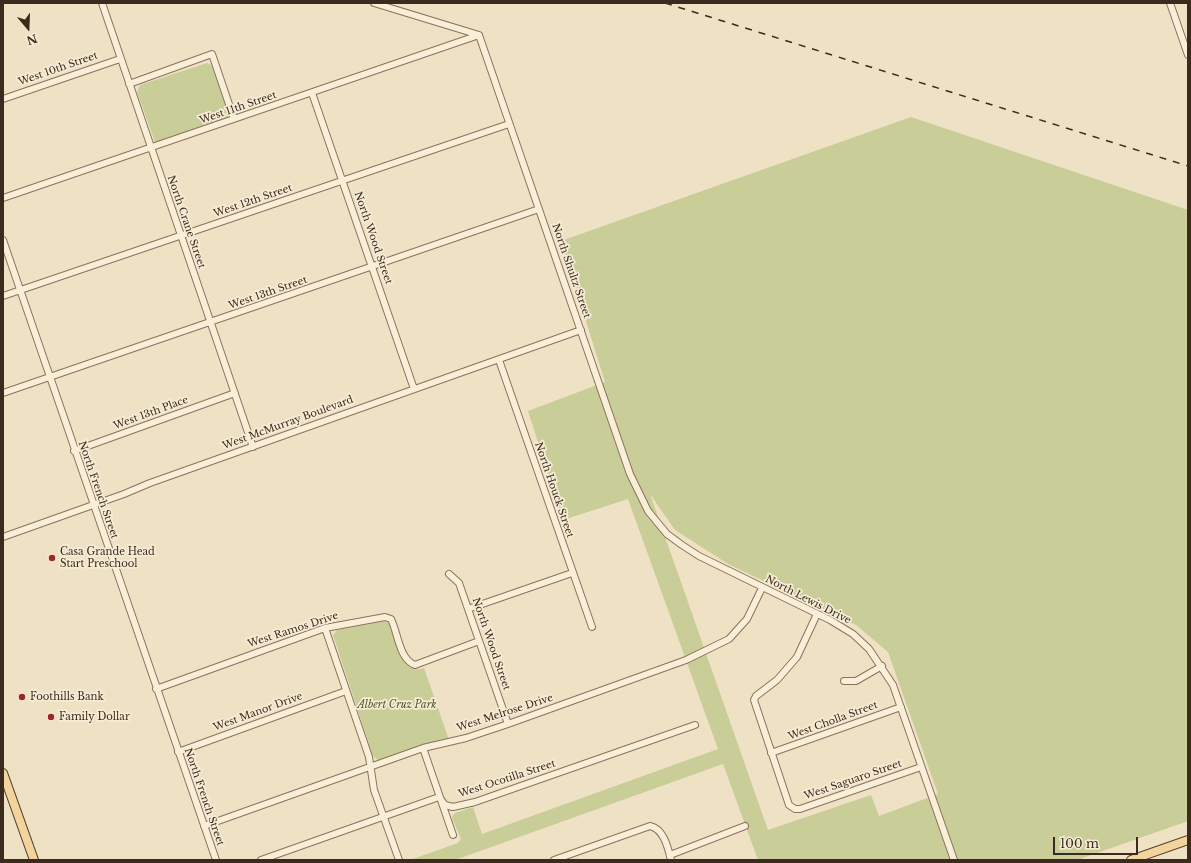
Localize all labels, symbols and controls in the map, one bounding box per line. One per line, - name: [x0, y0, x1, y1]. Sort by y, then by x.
- north arrow: [8, 8, 48, 48]
- text: N: [25, 31, 39, 48]
- street label: West 10th Street: [17, 50, 99, 88]
- street label: West 11th Street: [198, 89, 278, 127]
- street label: North Crane Street: [164, 174, 208, 270]
- street label: West 12th Street: [212, 182, 294, 220]
- street label: North Wood Street: [351, 190, 395, 286]
- street label: North Shultz Street: [549, 222, 593, 320]
- street label: West 13th Street: [227, 274, 309, 312]
- street label: West 13th Place: [112, 394, 190, 432]
- street label: West McMurray Boulevard: [221, 394, 355, 452]
- street label: North French Street: [76, 440, 120, 540]
- street label: North Houck Street: [532, 441, 576, 539]
- place label: Casa Grande Head Start Preschool: [60, 546, 155, 570]
- marker: Casa Grande Head Start Preschool: [47, 553, 57, 563]
- street label: North Lewis Drive: [763, 573, 853, 627]
- street label: North Wood Street: [469, 596, 513, 692]
- street label: West Ramos Drive: [246, 610, 340, 650]
- street label: West Manor Drive: [212, 690, 304, 734]
- place label: Foothills Bank: [30, 691, 104, 703]
- marker: Foothills Bank: [17, 692, 27, 702]
- street label: West Melrose Drive: [455, 692, 555, 734]
- park label: Albert Cruz Park: [358, 699, 436, 711]
- street label: West Cholla Street: [787, 699, 879, 743]
- place label: Family Dollar: [59, 711, 130, 723]
- marker: Family Dollar: [46, 712, 56, 722]
- street label: North French Street: [182, 747, 226, 847]
- street label: West Ocotilla Street: [457, 758, 557, 800]
- street label: West Saguaro Street: [803, 758, 903, 802]
- scale bar: [1055, 829, 1140, 855]
- text: 100 m: [1060, 836, 1099, 851]

